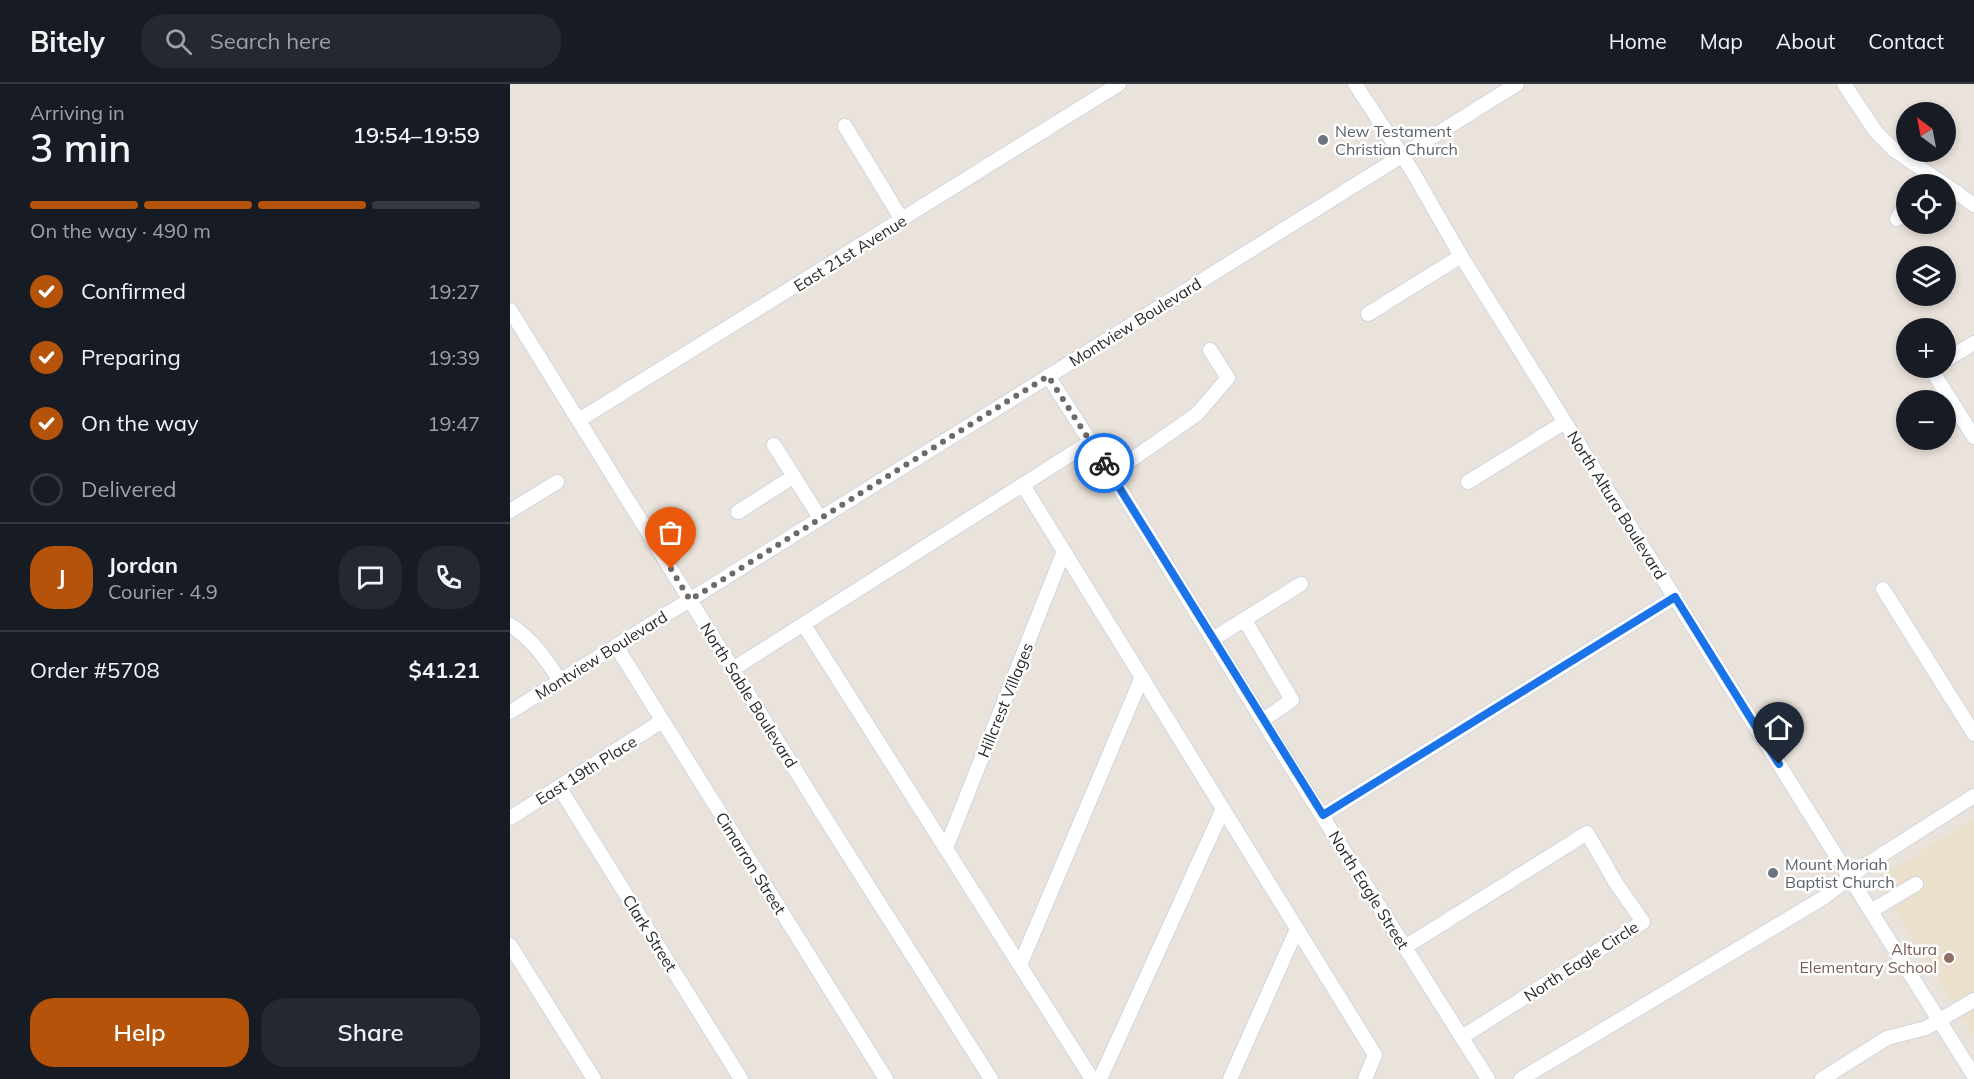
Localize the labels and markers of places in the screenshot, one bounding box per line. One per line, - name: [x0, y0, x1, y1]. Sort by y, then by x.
- place label: New Testament Christian Church: [1335, 121, 1458, 159]
- marker: New Testament Christian Church: [1316, 133, 1330, 147]
- pin: [645, 507, 696, 569]
- pin: [1753, 702, 1804, 764]
- place label: Mount Moriah Baptist Church: [1785, 854, 1895, 892]
- marker: Mount Moriah Baptist Church: [1766, 866, 1780, 880]
- place label: Altura Elementary School: [1799, 939, 1937, 977]
- marker: Altura Elementary School: [1942, 951, 1956, 965]

